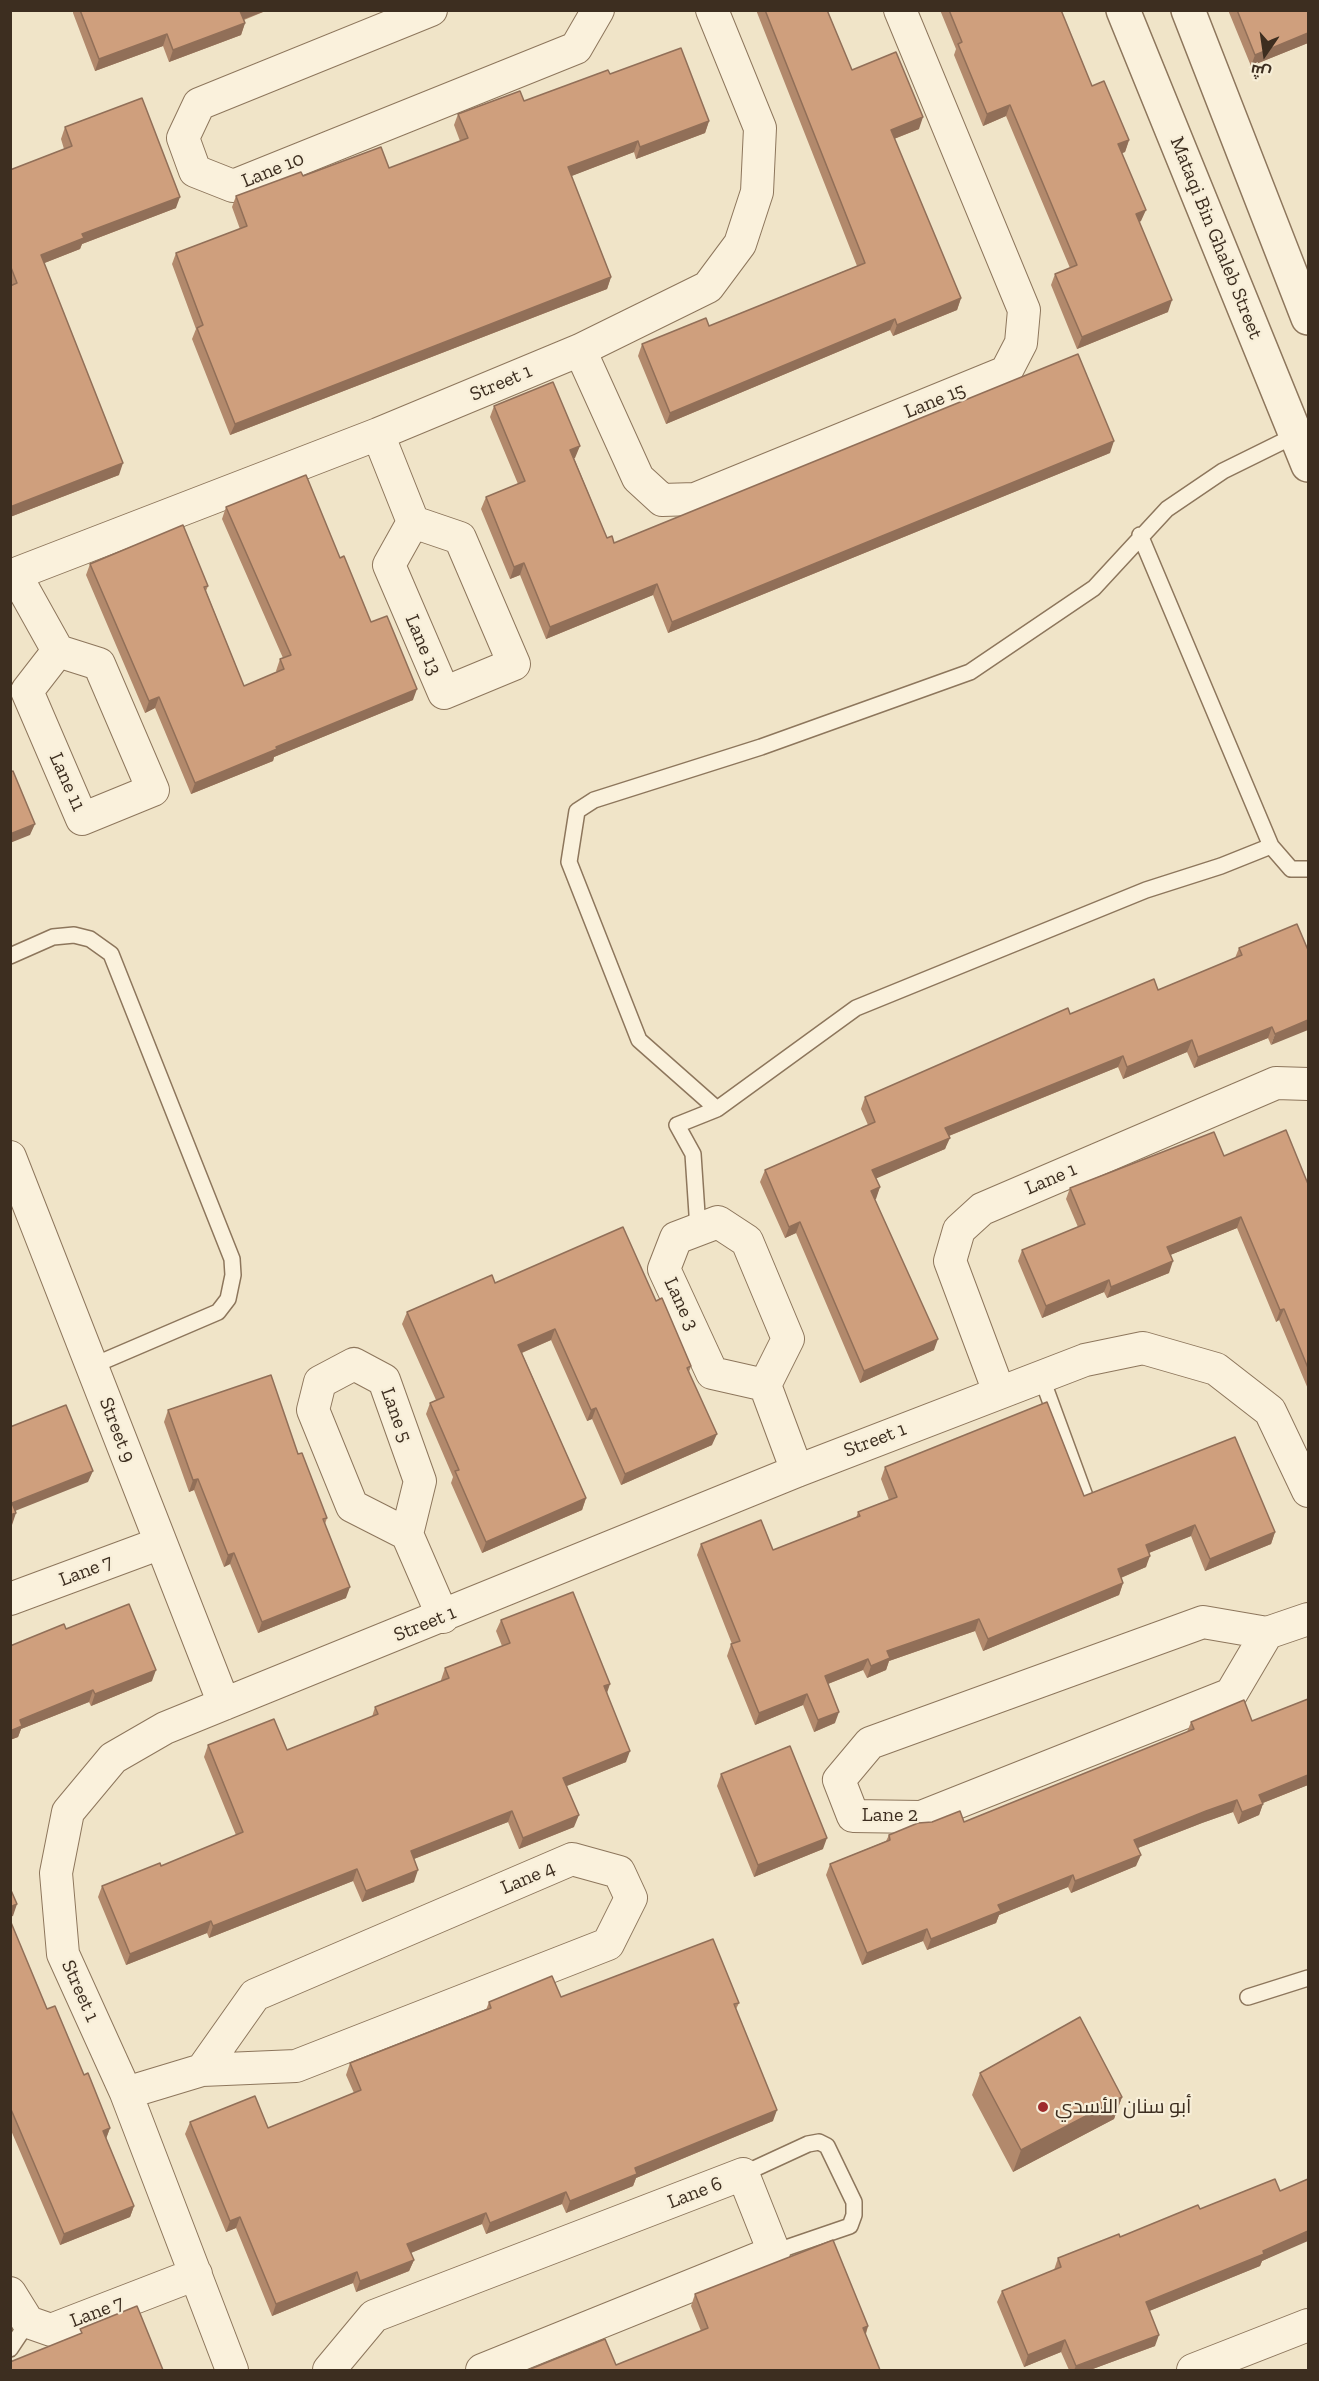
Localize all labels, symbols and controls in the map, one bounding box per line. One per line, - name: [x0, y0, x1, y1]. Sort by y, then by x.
- north arrow: [1235, 24, 1295, 84]
- text: ش: [1249, 60, 1273, 84]
- street label: Mataqi Bin Ghaleb Street: [1164, 133, 1268, 343]
- street label: Lane 10: [238, 147, 308, 193]
- street label: Street 1: [466, 359, 536, 407]
- street label: Lane 15: [901, 378, 969, 424]
- street label: Lane 13: [400, 611, 446, 679]
- street label: Lane 11: [44, 749, 90, 815]
- street label: Lane 1: [1022, 1157, 1080, 1201]
- street label: Lane 3: [658, 1274, 704, 1334]
- street label: Lane 5: [375, 1384, 417, 1446]
- street label: Street 9: [94, 1394, 140, 1466]
- street label: Street 1: [840, 1417, 910, 1463]
- street label: Lane 7: [56, 1550, 116, 1592]
- street label: Street 1: [390, 1601, 460, 1647]
- street label: Lane 2: [862, 1803, 918, 1827]
- street label: Lane 4: [497, 1856, 559, 1900]
- street label: Street 1: [56, 1956, 104, 2026]
- place label: أبو سنان الأسدي: [1055, 2095, 1191, 2119]
- marker: أبو سنان الأسدي: [1036, 2100, 1050, 2114]
- street label: Lane 6: [664, 2172, 726, 2214]
- street label: Lane 7: [67, 2291, 127, 2333]

